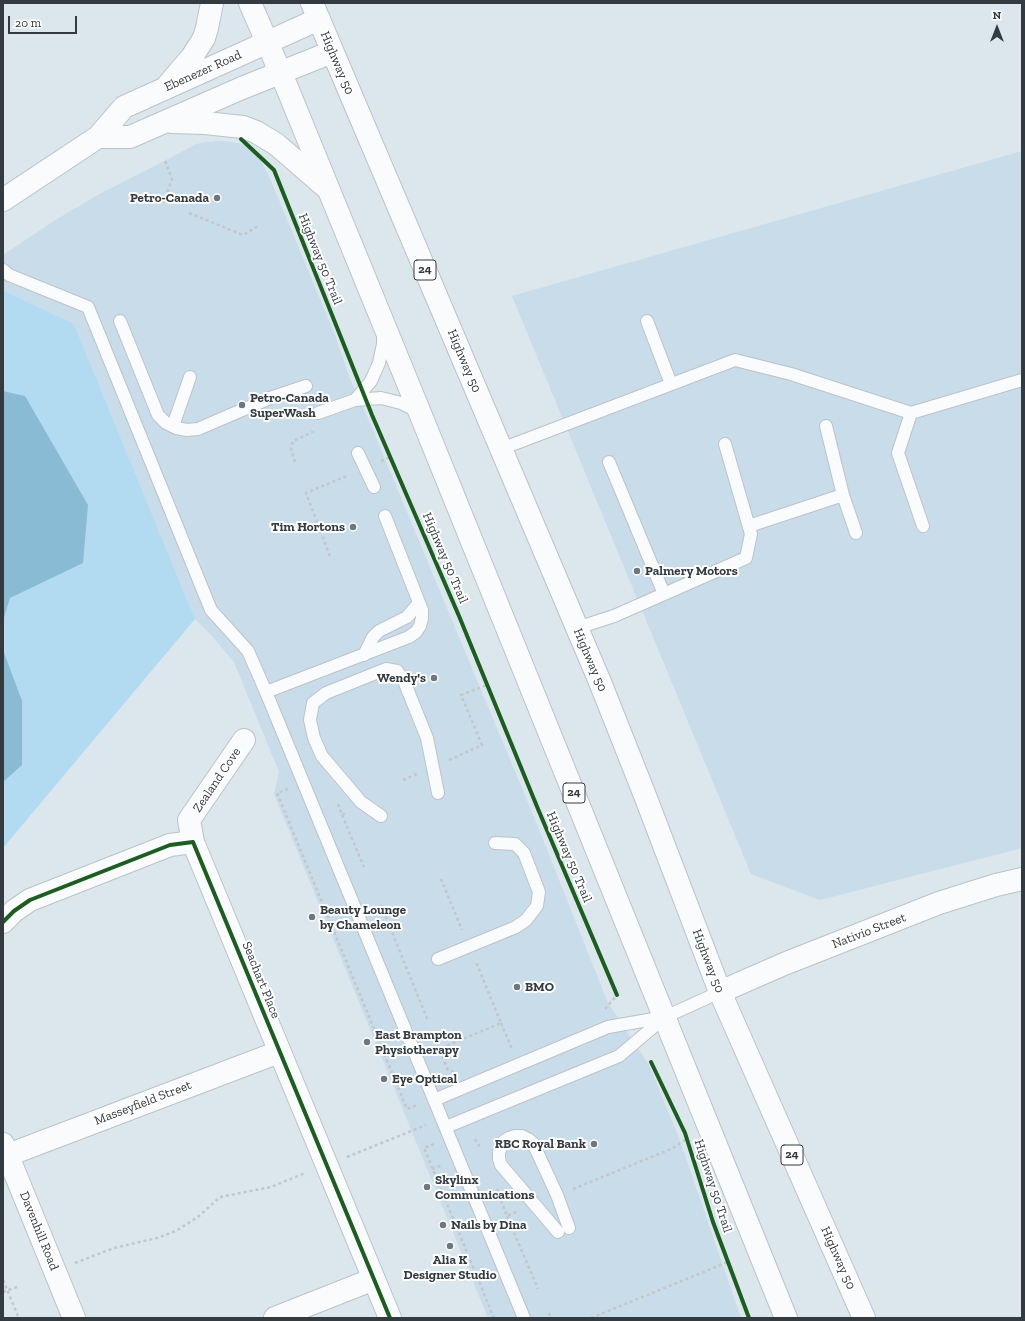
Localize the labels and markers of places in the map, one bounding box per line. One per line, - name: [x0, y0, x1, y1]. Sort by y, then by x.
- place label: Petro-Canada: [130, 190, 209, 206]
- marker: Petro-Canada: [212, 193, 222, 203]
- place label: Petro-Canada SuperWash: [250, 390, 329, 421]
- marker: Petro-Canada SuperWash: [237, 400, 247, 410]
- place label: Tim Hortons: [271, 519, 345, 535]
- marker: Tim Hortons: [348, 522, 358, 532]
- place label: Palmery Motors: [645, 563, 738, 579]
- marker: Palmery Motors: [632, 566, 642, 576]
- place label: Wendy's: [377, 670, 426, 686]
- marker: Wendy's: [429, 673, 439, 683]
- place label: Beauty Lounge by Chameleon: [320, 902, 406, 933]
- marker: Beauty Lounge by Chameleon: [307, 912, 317, 922]
- place label: BMO: [525, 979, 554, 995]
- marker: BMO: [512, 982, 522, 992]
- place label: East Brampton Physiotherapy: [375, 1027, 462, 1058]
- marker: East Brampton Physiotherapy: [362, 1037, 372, 1047]
- place label: Eye Optical: [392, 1071, 457, 1087]
- marker: Eye Optical: [379, 1074, 389, 1084]
- place label: RBC Royal Bank: [495, 1136, 586, 1152]
- marker: RBC Royal Bank: [589, 1139, 599, 1149]
- place label: Skylinx Communications: [435, 1172, 534, 1203]
- marker: Skylinx Communications: [422, 1182, 432, 1192]
- place label: Nails by Dina: [451, 1217, 527, 1233]
- marker: Nails by Dina: [438, 1220, 448, 1230]
- marker: Alia K Designer Studio: [445, 1241, 455, 1251]
- place label: Alia K Designer Studio: [404, 1252, 496, 1283]

